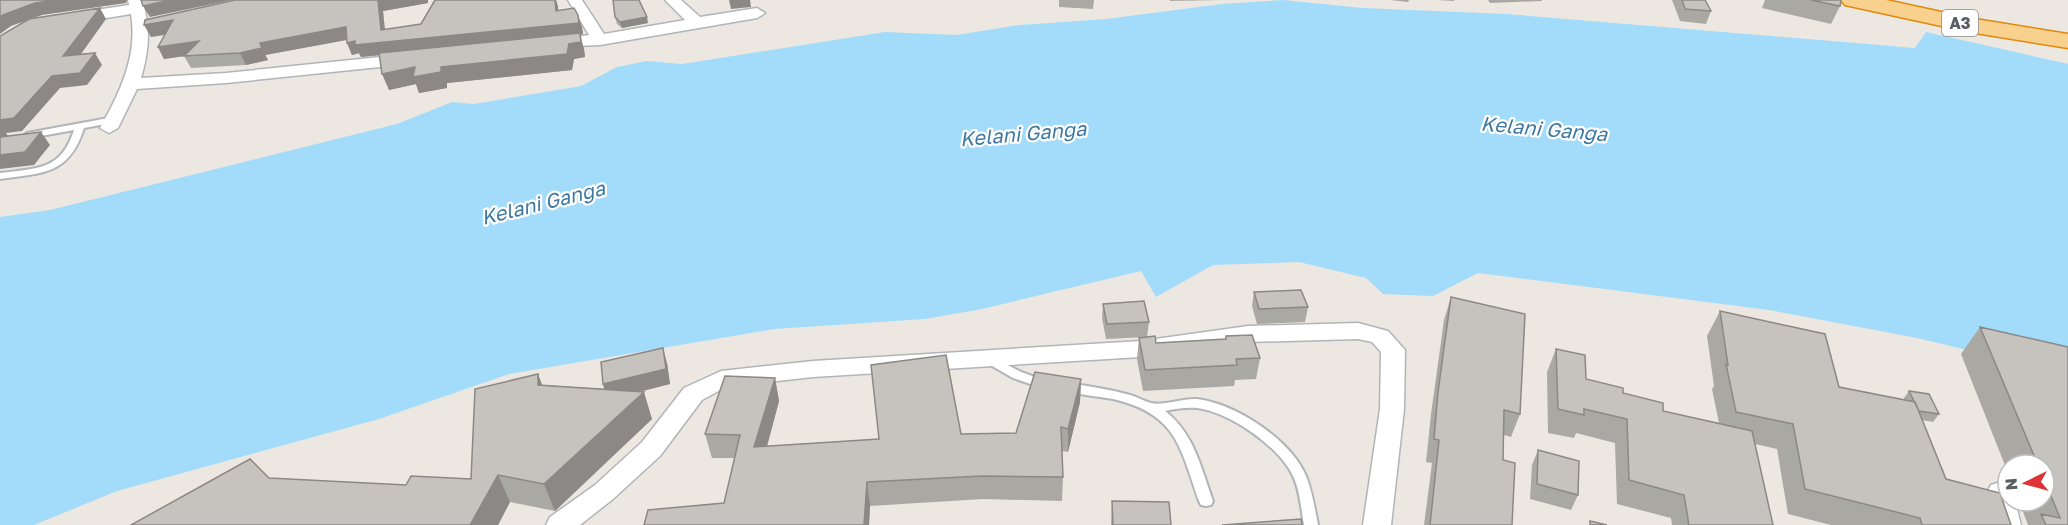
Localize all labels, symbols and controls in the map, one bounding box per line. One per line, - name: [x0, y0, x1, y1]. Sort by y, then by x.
- road number: A3: [1942, 10, 1978, 36]
- water label: Kelani Ganga: [1480, 111, 1609, 147]
- water label: Kelani Ganga: [959, 115, 1088, 151]
- water label: Kelani Ganga: [478, 175, 608, 230]
- north arrow: [1996, 453, 2056, 513]
- text: N: [2001, 477, 2022, 491]

